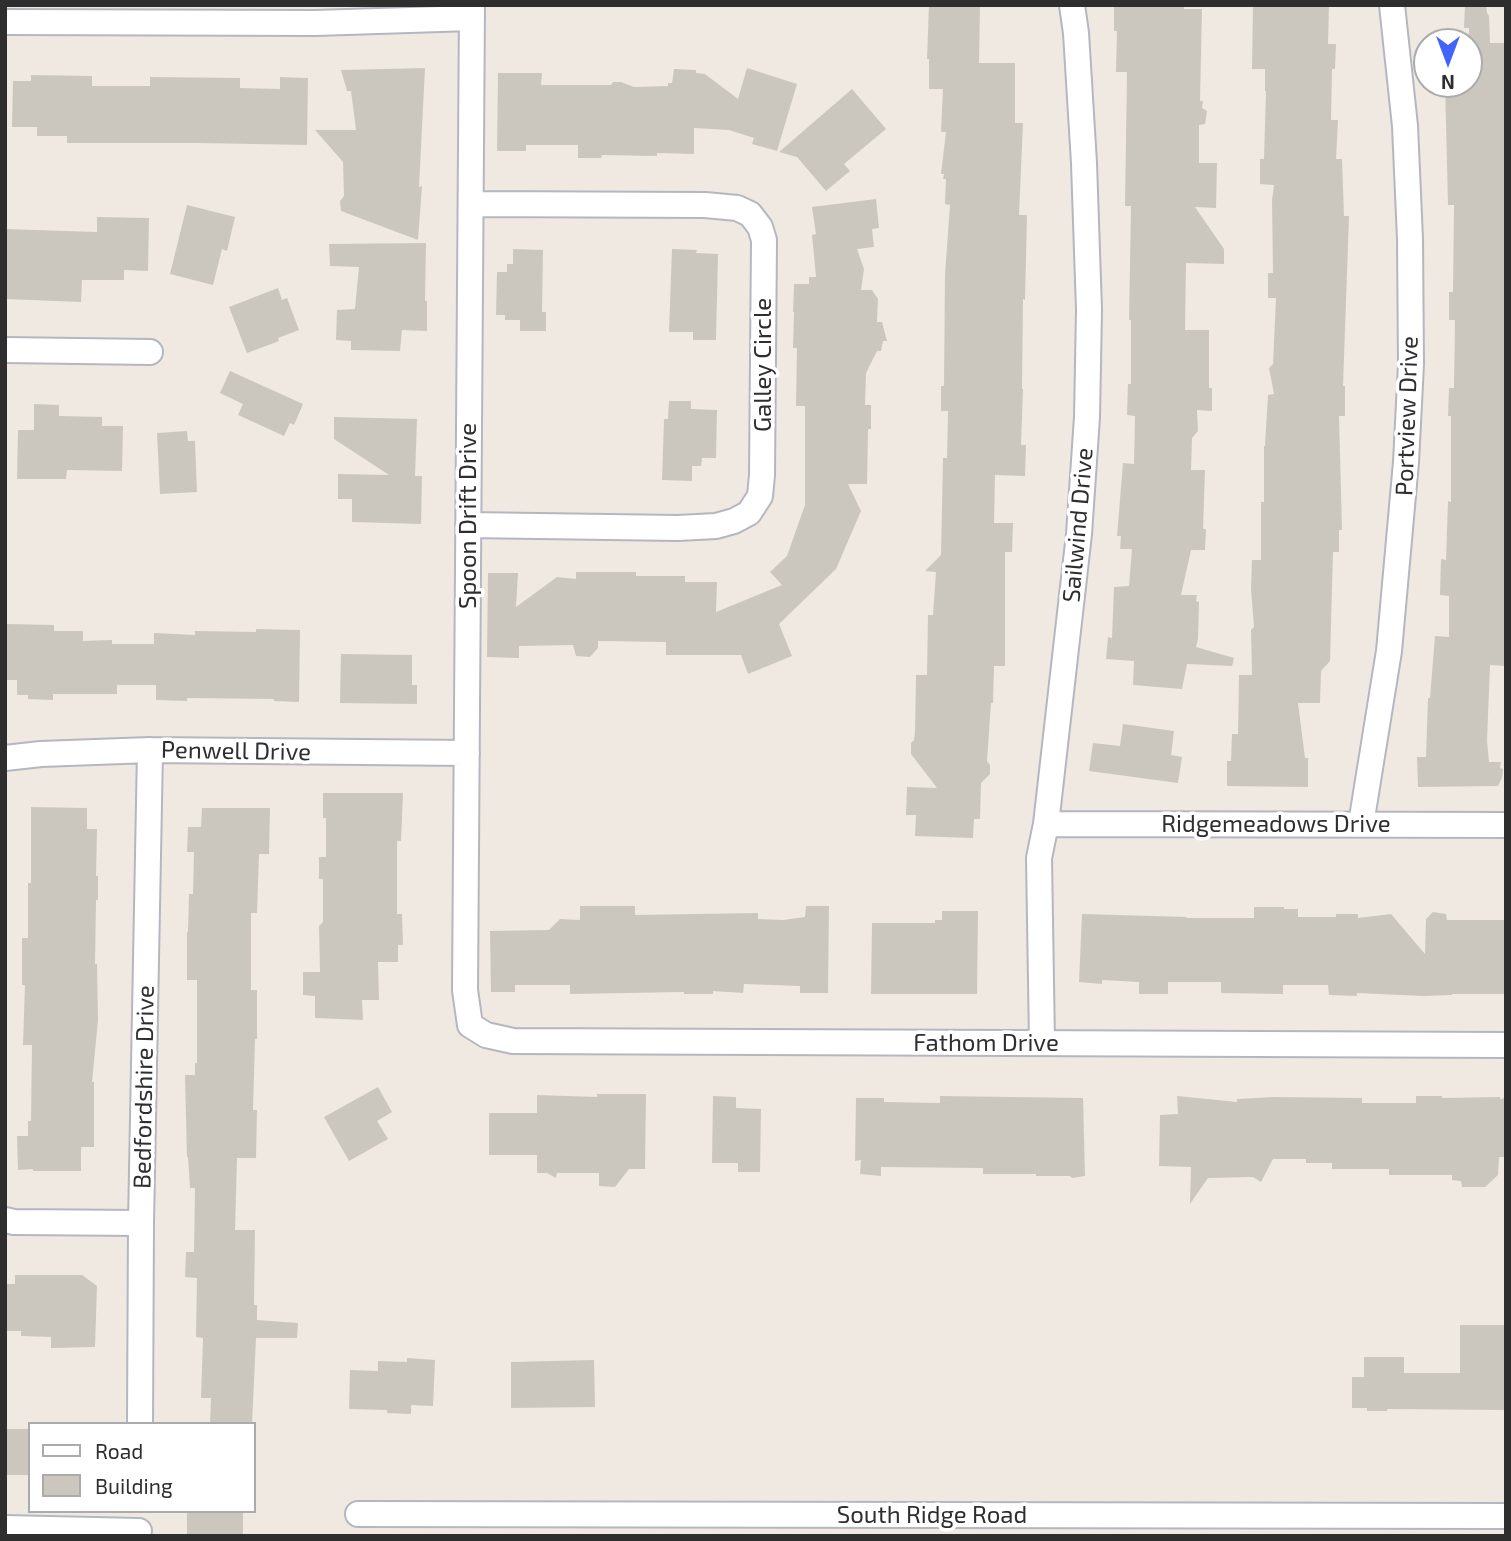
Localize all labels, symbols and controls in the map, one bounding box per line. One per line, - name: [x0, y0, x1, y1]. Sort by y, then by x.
- north arrow: [1413, 28, 1483, 98]
- text: N: [1441, 71, 1455, 94]
- street label: Galley Circle: [749, 298, 777, 432]
- street label: Portview Drive: [1390, 336, 1424, 496]
- street label: Spoon Drift Drive: [454, 423, 482, 609]
- street label: Sailwind Drive: [1057, 446, 1099, 604]
- street label: Penwell Drive: [161, 735, 311, 767]
- street label: Ridgemeadows Drive: [1161, 810, 1391, 838]
- street label: Bedfordshire Drive: [128, 985, 160, 1189]
- street label: Fathom Drive: [913, 1029, 1059, 1057]
- legend: [28, 1422, 256, 1513]
- text: Road: [95, 1438, 143, 1463]
- text: Building: [95, 1473, 173, 1498]
- street label: South Ridge Road: [837, 1501, 1027, 1529]

